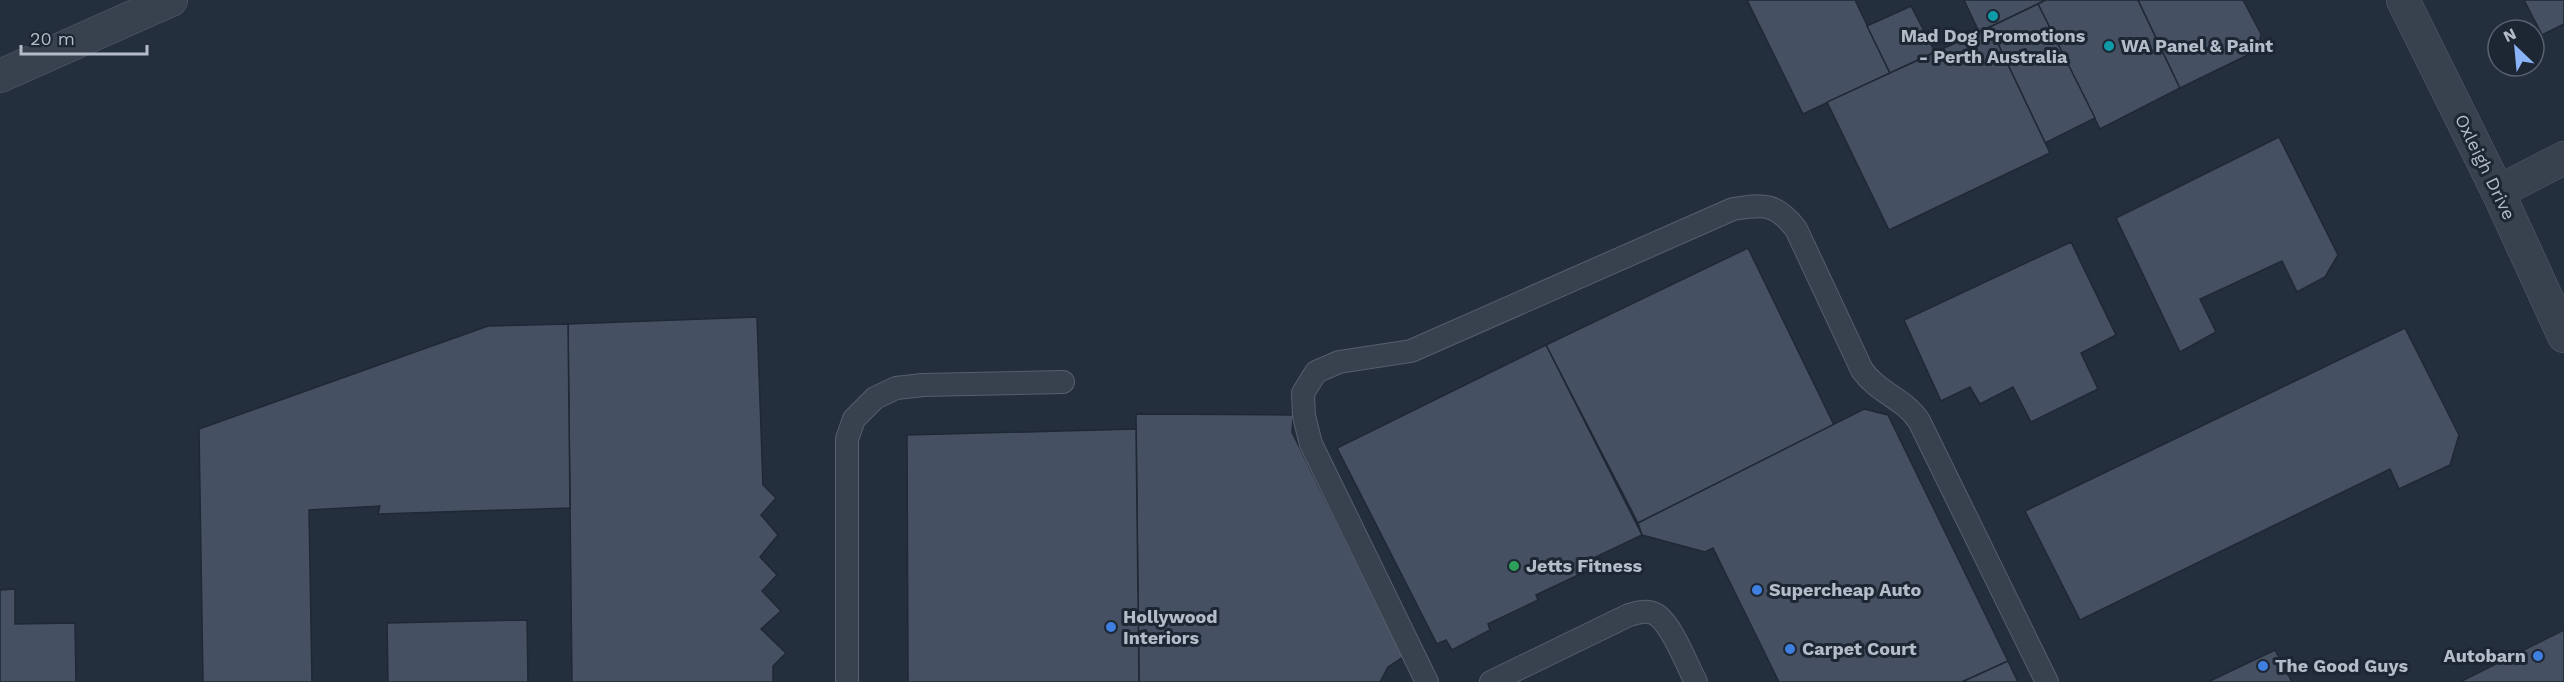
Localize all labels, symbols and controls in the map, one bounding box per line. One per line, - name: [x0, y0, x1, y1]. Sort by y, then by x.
- marker: Mad Dog Promotions - Perth Australia: [1986, 9, 2000, 23]
- scale bar: [21, 18, 147, 56]
- north arrow: [2486, 18, 2546, 78]
- text: N: [2500, 24, 2519, 46]
- place label: Mad Dog Promotions - Perth Australia: [1901, 25, 2086, 67]
- text: 20 m: [30, 28, 75, 49]
- place label: WA Panel & Paint: [2121, 35, 2273, 56]
- marker: WA Panel & Paint: [2102, 39, 2116, 53]
- street label: Oxleigh Drive: [2451, 110, 2520, 223]
- place label: Jetts Fitness: [1526, 555, 1642, 576]
- marker: Jetts Fitness: [1507, 559, 1521, 573]
- place label: Supercheap Auto: [1769, 579, 1921, 600]
- marker: Supercheap Auto: [1750, 583, 1764, 597]
- place label: Hollywood Interiors: [1123, 606, 1218, 648]
- marker: Hollywood Interiors: [1104, 620, 1118, 634]
- place label: Carpet Court: [1802, 638, 1917, 659]
- marker: Carpet Court: [1783, 642, 1797, 656]
- place label: Autobarn: [2444, 645, 2526, 666]
- marker: Autobarn: [2531, 649, 2545, 663]
- place label: The Good Guys: [2275, 655, 2408, 676]
- marker: The Good Guys: [2256, 659, 2270, 673]

